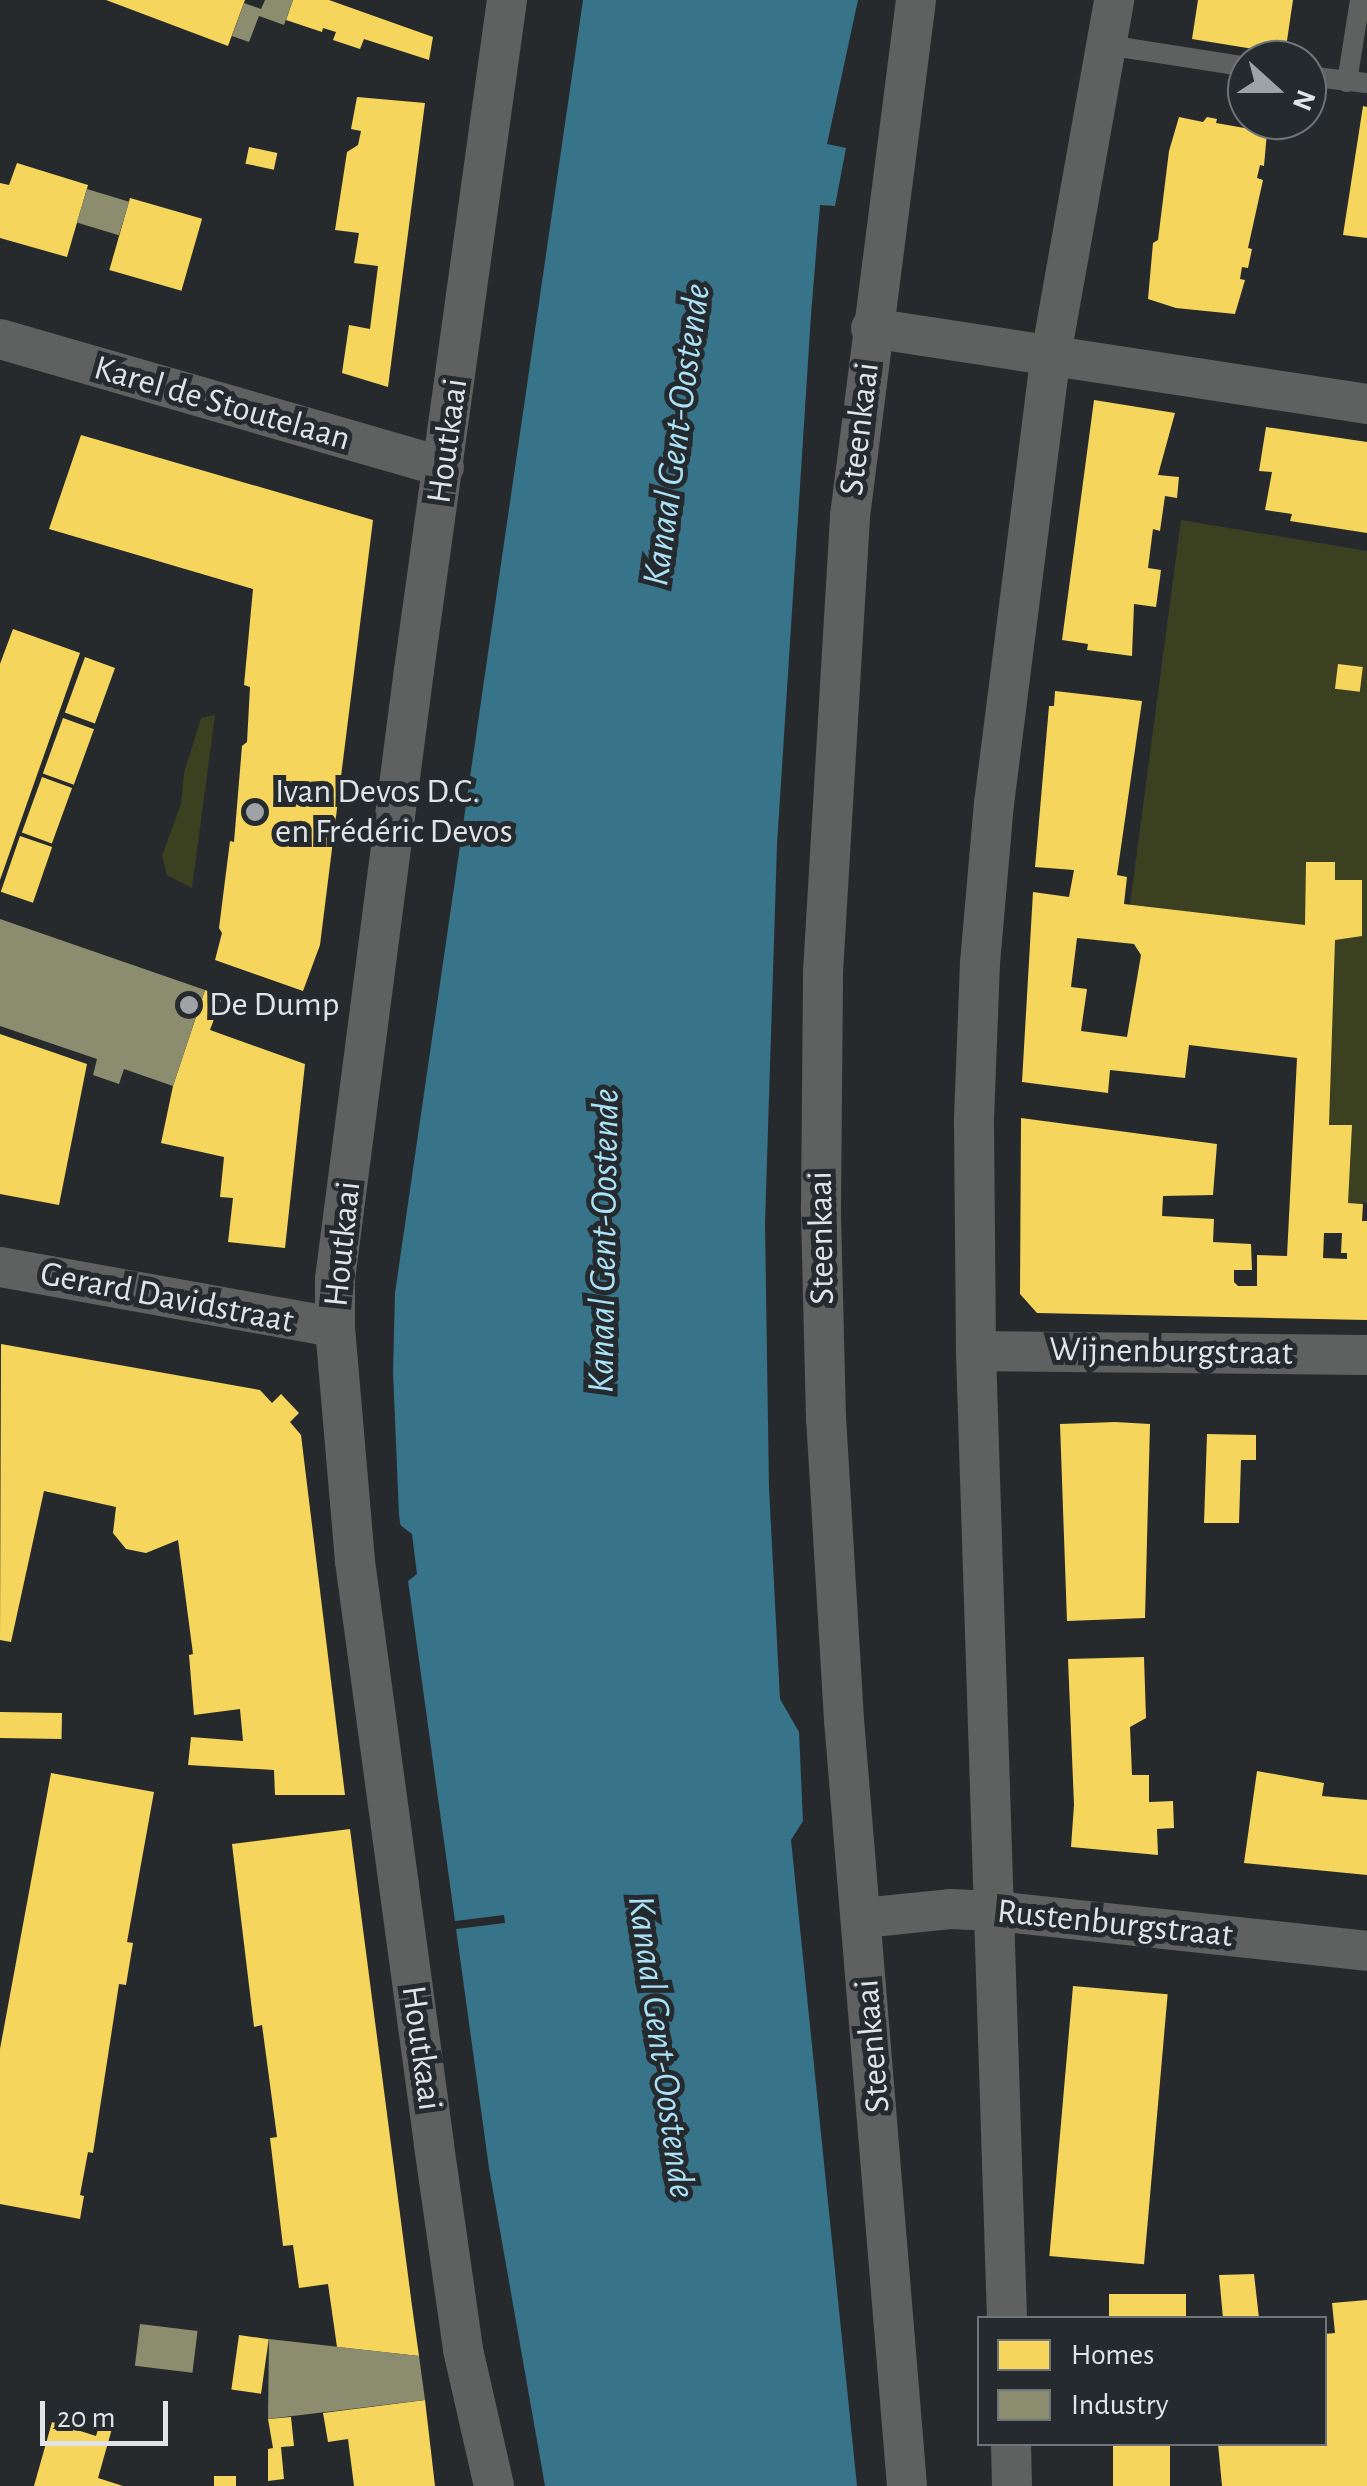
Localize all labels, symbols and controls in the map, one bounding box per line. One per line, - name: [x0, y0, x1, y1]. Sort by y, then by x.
- north arrow: [1227, 40, 1327, 140]
- text: N: [1287, 86, 1320, 114]
- water label: Kanaal Gent-Oostende: [634, 281, 722, 589]
- street label: Karel de Stoutelaan: [89, 347, 355, 461]
- street label: Steenkaai: [831, 360, 889, 498]
- street label: Houtkaai: [418, 376, 478, 506]
- place label: Ivan Devos D.C. en Frédéric Devos: [275, 771, 513, 853]
- marker: Ivan Devos D.C. en Frédéric Devos: [244, 801, 266, 823]
- place label: De Dump: [209, 984, 339, 1026]
- marker: De Dump: [178, 994, 200, 1016]
- water label: Kanaal Gent-Oostende: [580, 1088, 630, 1394]
- street label: Steenkaai: [800, 1171, 844, 1305]
- street label: Houtkaai: [316, 1179, 370, 1309]
- street label: Gerard Davidstraat: [37, 1253, 297, 1343]
- street label: Wijnenburgstraat: [1049, 1329, 1293, 1375]
- street label: Rustenburgstraat: [995, 1891, 1235, 1957]
- water label: Kanaal Gent-Oostende: [616, 1893, 704, 2201]
- street label: Steenkaai: [846, 1978, 900, 2114]
- street label: Houtkaai: [391, 1983, 451, 2113]
- legend: [977, 2316, 1327, 2446]
- text: Homes: [1071, 2340, 1154, 2370]
- scale bar: [45, 2381, 172, 2443]
- text: Industry: [1071, 2390, 1169, 2420]
- text: 20 m: [57, 2403, 115, 2433]

